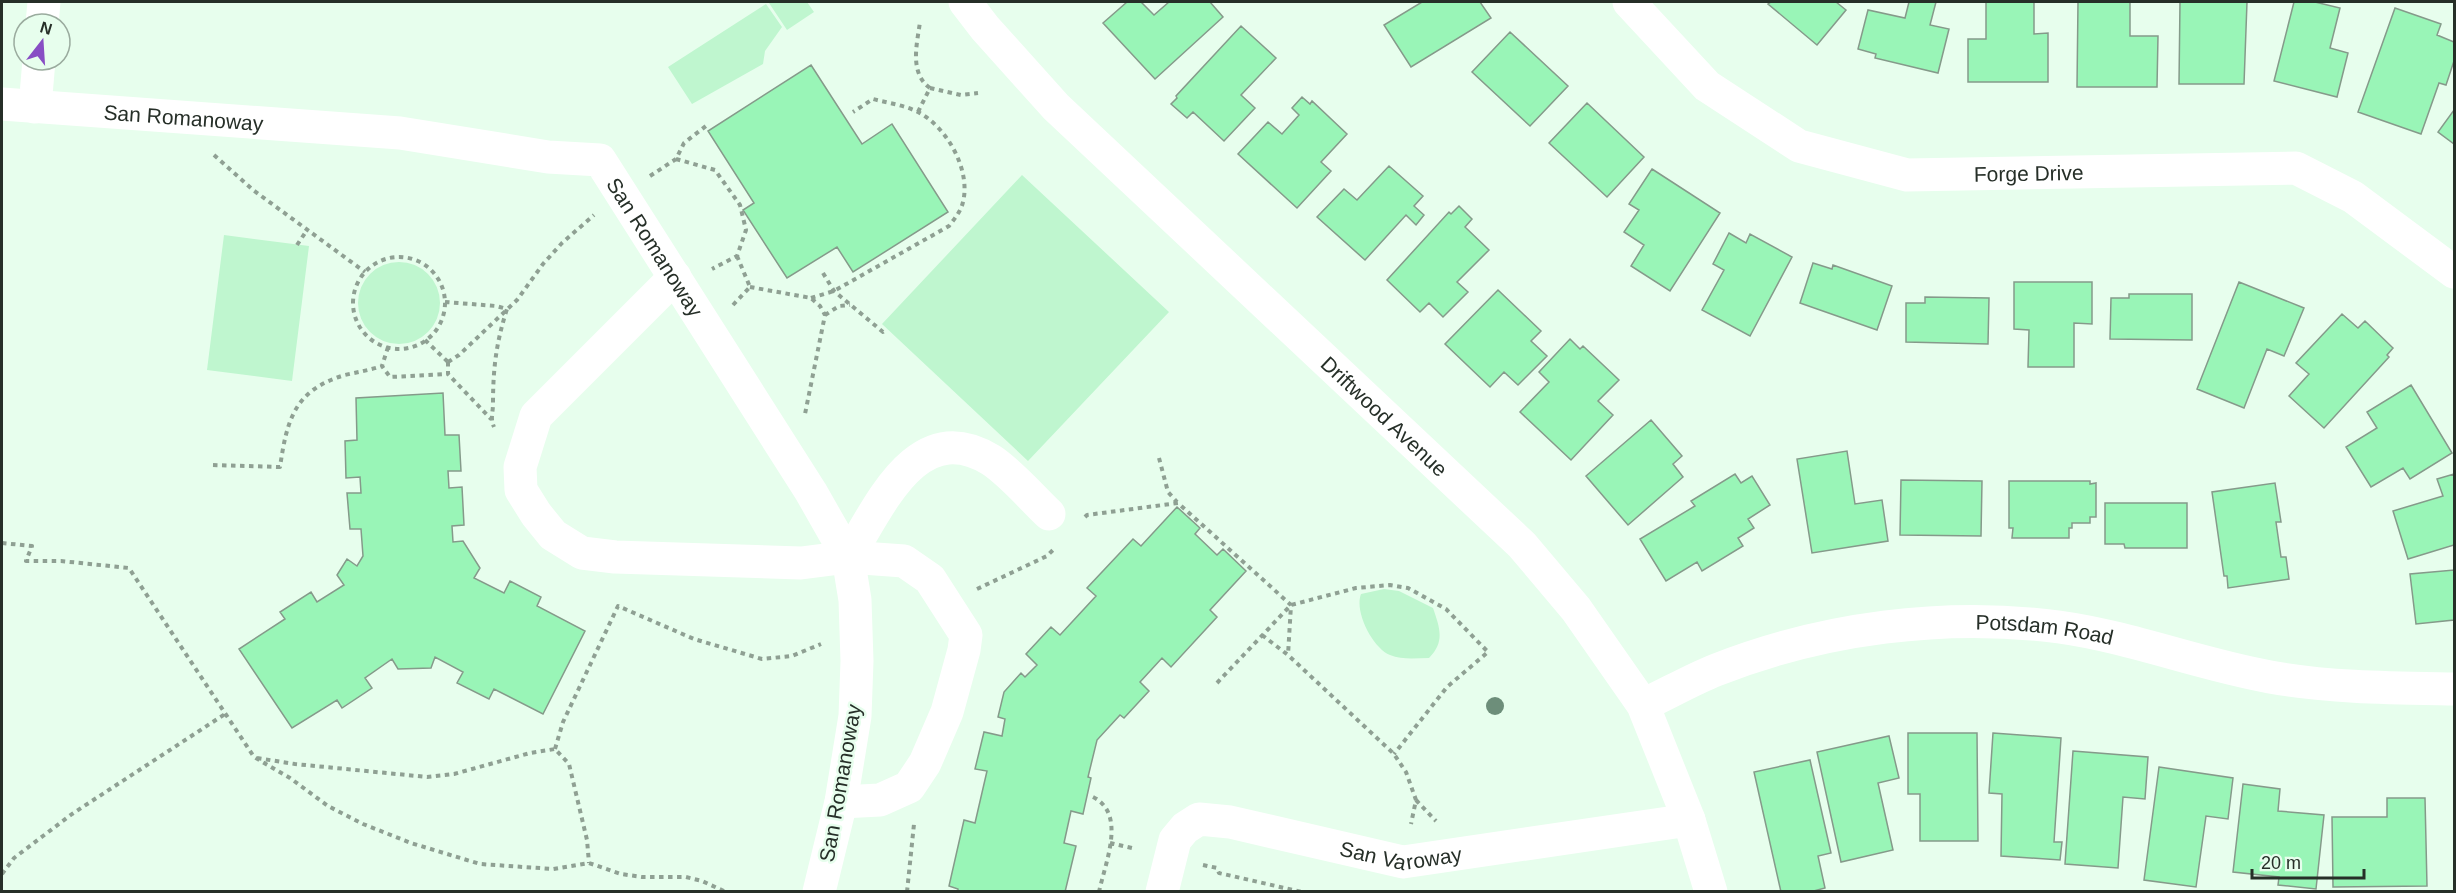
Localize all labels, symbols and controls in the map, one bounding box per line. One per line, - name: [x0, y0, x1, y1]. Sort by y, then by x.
- north arrow: [12, 12, 72, 72]
- text: N: [38, 18, 54, 38]
- street label: San Romanoway: [103, 100, 265, 135]
- street label: Forge Drive: [1974, 160, 2084, 185]
- street label: San Romanoway: [603, 173, 708, 321]
- street label: Driftwood Avenue: [1317, 351, 1452, 481]
- street label: Potsdam Road: [1975, 610, 2116, 649]
- street label: San Romanoway: [815, 702, 865, 864]
- street label: San Varoway: [1338, 836, 1464, 874]
- scale bar: [2252, 842, 2364, 880]
- text: 20 m: [2261, 853, 2301, 873]

